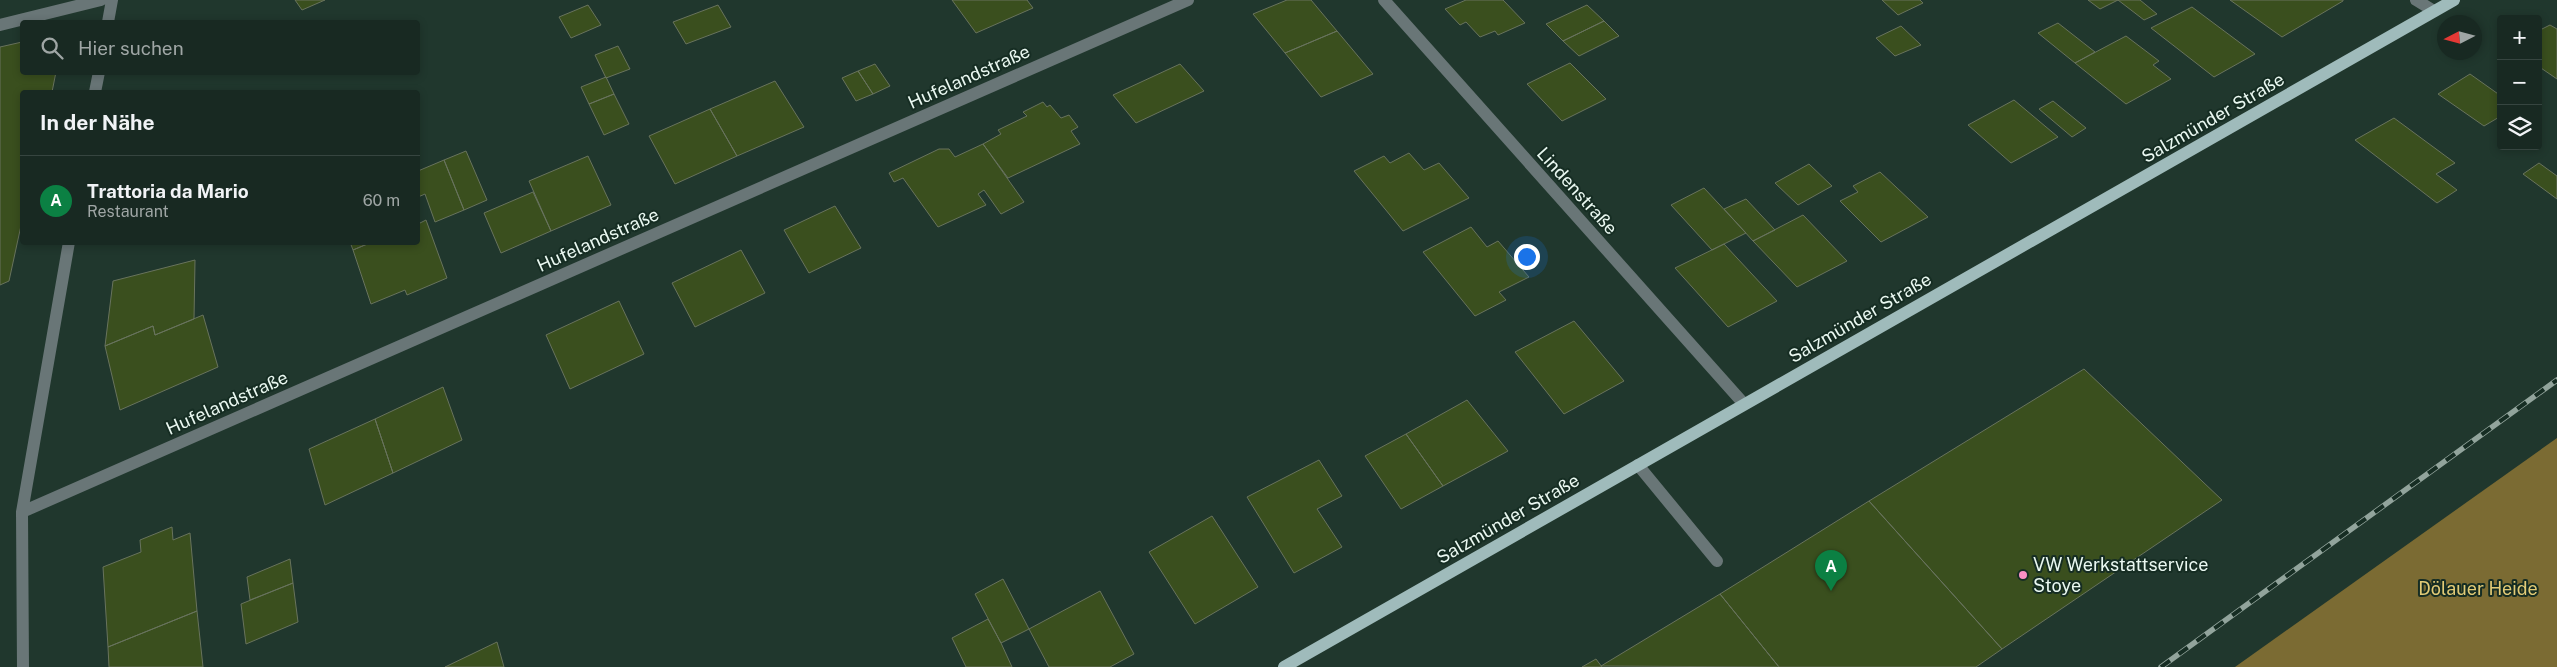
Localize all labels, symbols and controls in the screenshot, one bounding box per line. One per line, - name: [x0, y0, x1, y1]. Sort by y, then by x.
- north arrow: [2437, 15, 2482, 60]
- map controls: [2497, 15, 2542, 150]
- button: +: [2497, 15, 2542, 60]
- search box: [20, 20, 420, 75]
- icon: search: [38, 34, 66, 62]
- text: Hier suchen: [78, 37, 184, 59]
- street label: Hufelandstraße: [905, 40, 1033, 113]
- button: −: [2497, 60, 2542, 105]
- street label: Salzmünder Straße: [2138, 68, 2288, 167]
- button: layers: [2497, 105, 2542, 150]
- text: In der Nähe: [40, 110, 155, 135]
- street label: Lindenstraße: [1533, 143, 1622, 239]
- text: Trattoria da Mario: [87, 180, 249, 202]
- text: A: [50, 191, 62, 210]
- text: 60 m: [363, 191, 400, 210]
- text: Restaurant: [87, 202, 169, 221]
- street label: Hufelandstraße: [534, 203, 662, 276]
- your location: [1514, 244, 1540, 270]
- street label: Salzmünder Straße: [1785, 268, 1935, 367]
- street label: Hufelandstraße: [163, 366, 291, 439]
- street label: Salzmünder Straße: [1433, 469, 1583, 568]
- pin: A: [1815, 550, 1847, 591]
- place label: VW Werkstattservice Stoye: [2033, 554, 2208, 596]
- marker: VW Werkstattservice Stoye: [2017, 569, 2029, 581]
- park label: Dölauer Heide: [2418, 578, 2538, 599]

